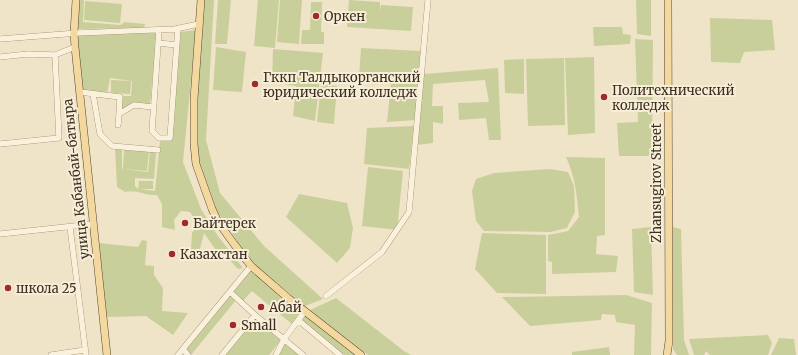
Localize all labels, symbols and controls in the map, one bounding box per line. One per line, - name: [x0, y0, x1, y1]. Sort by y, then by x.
- place label: Оркен: [324, 8, 365, 25]
- marker: Оркен: [311, 11, 321, 21]
- place label: Гккп Талдыкорганский юридический колледж: [263, 69, 421, 101]
- marker: Гккп Талдыкорганский юридический колледж: [250, 79, 260, 89]
- place label: Политехнический колледж: [612, 82, 734, 114]
- marker: Политехнический колледж: [599, 92, 609, 102]
- street label: улица Кабанбай-батыра: [59, 98, 93, 260]
- street label: Zhansugirov Street: [648, 123, 665, 243]
- place label: Байтерек: [193, 215, 257, 232]
- marker: Байтерек: [180, 218, 190, 228]
- place label: Казахстан: [180, 246, 248, 263]
- marker: Казахстан: [167, 249, 177, 259]
- place label: школа 25: [16, 280, 77, 297]
- marker: школа 25: [3, 283, 13, 293]
- place label: Абай: [268, 299, 302, 316]
- marker: Абай: [256, 302, 266, 312]
- place label: Small: [241, 317, 277, 334]
- marker: Small: [228, 320, 238, 330]

